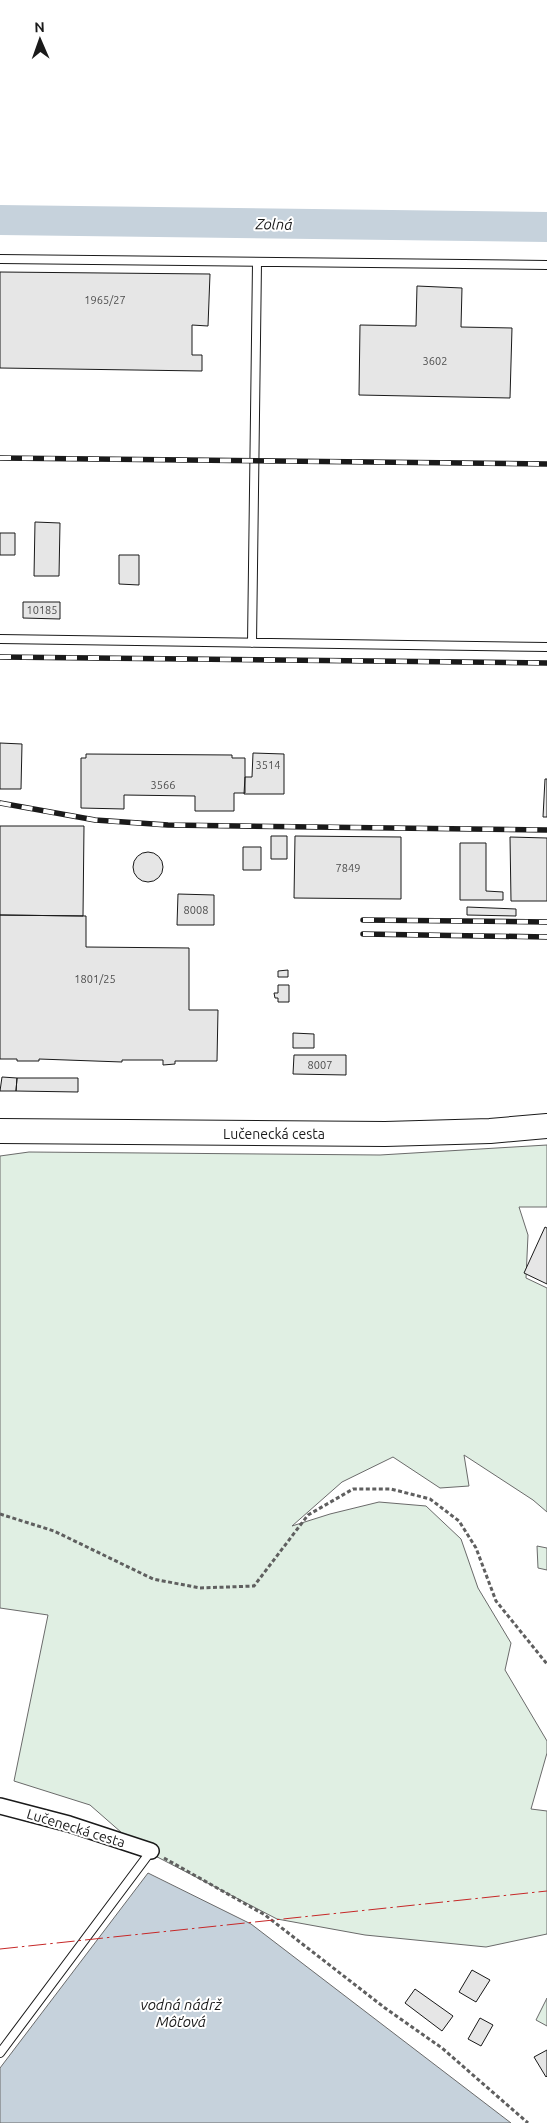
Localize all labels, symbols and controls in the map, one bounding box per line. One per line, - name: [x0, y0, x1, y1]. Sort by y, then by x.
- north arrow: [15, 15, 65, 65]
- text: N: [34, 19, 45, 35]
- water label: Zolná: [254, 215, 293, 233]
- house number: 1965/27: [84, 294, 126, 306]
- house number: 3602: [423, 355, 447, 367]
- house number: 10185: [26, 604, 58, 616]
- house number: 3514: [256, 759, 280, 771]
- house number: 3566: [151, 779, 175, 791]
- house number: 7849: [336, 862, 360, 874]
- house number: 8008: [184, 904, 208, 916]
- house number: 1801/25: [74, 973, 116, 985]
- house number: 8007: [308, 1059, 332, 1071]
- street label: Lučenecká cesta: [223, 1126, 325, 1142]
- street label: Lučenecká cesta: [25, 1805, 127, 1851]
- water label: vodná nádrž Môťová: [141, 1996, 223, 2030]

